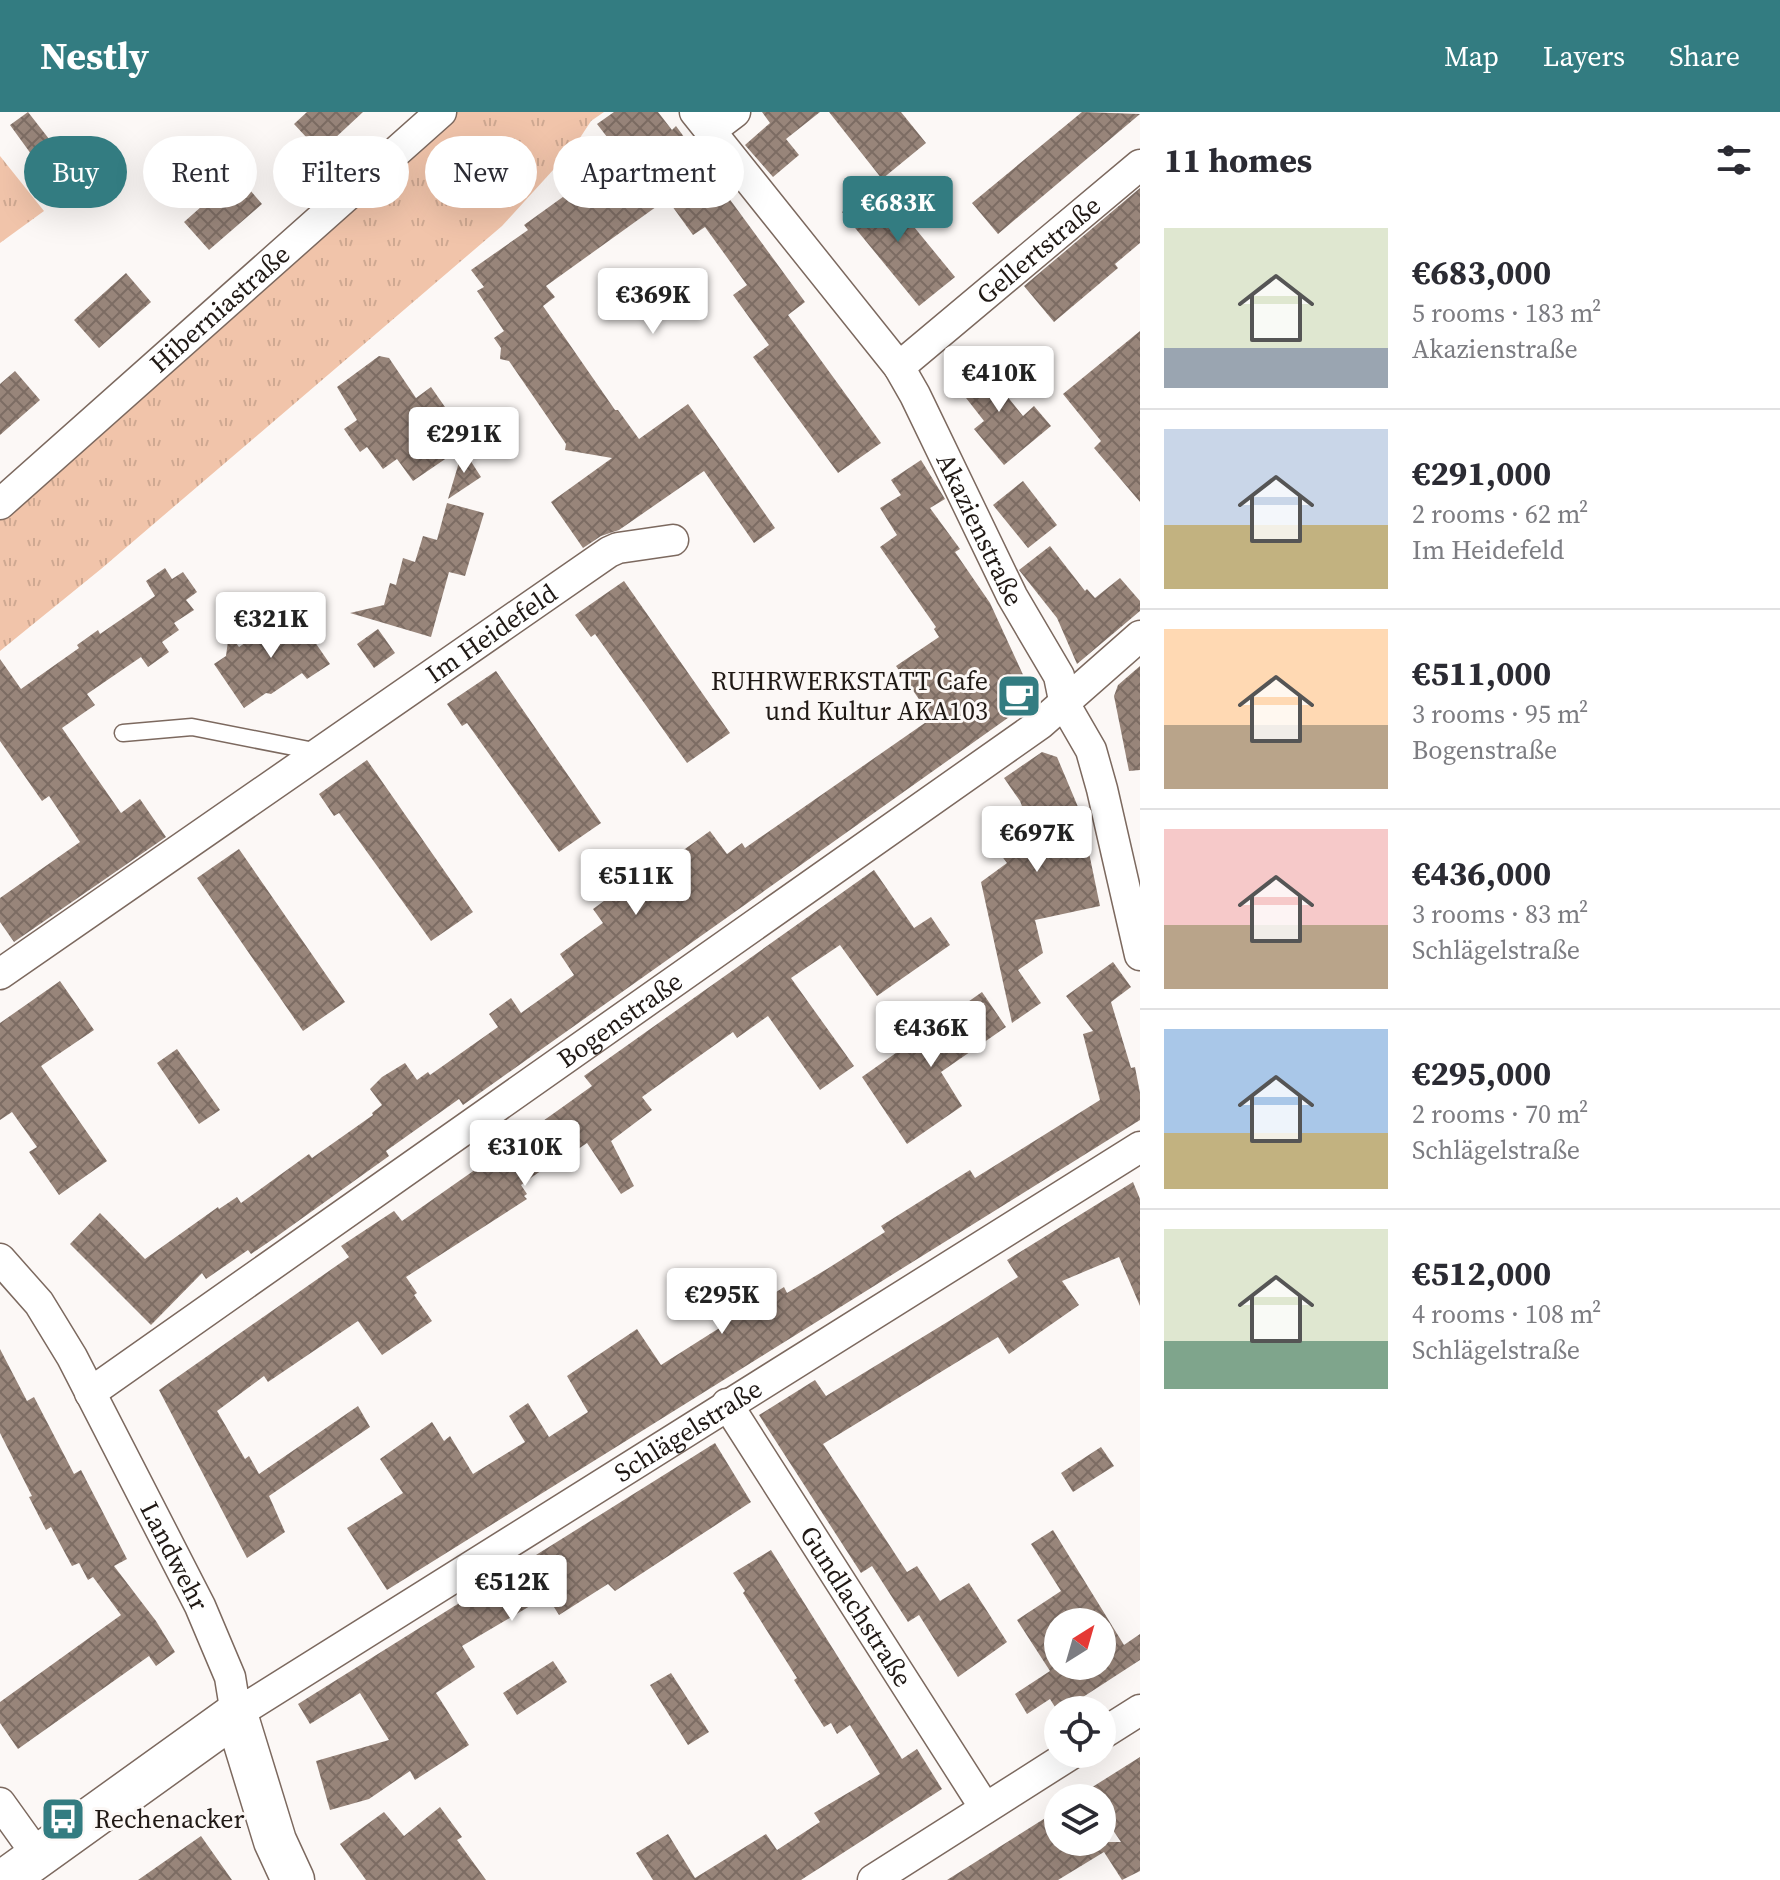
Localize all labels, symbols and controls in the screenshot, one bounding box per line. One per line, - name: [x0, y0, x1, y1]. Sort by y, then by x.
- text: Nestly: [40, 30, 149, 82]
- text: Map: [1444, 37, 1499, 75]
- text: Layers: [1543, 37, 1625, 75]
- text: Share: [1669, 37, 1740, 75]
- chip: Buy: [24, 136, 127, 208]
- chip: Rent: [143, 136, 257, 208]
- chip: Filters: [273, 136, 409, 208]
- chip: New: [425, 136, 537, 208]
- chip: Apartment: [553, 136, 744, 208]
- text: 11 homes: [1164, 137, 1312, 183]
- icon: filters: [1712, 138, 1756, 182]
- pin: €683K: [842, 176, 954, 244]
- text: €683K: [861, 184, 935, 220]
- street label: Gellertstraße: [969, 188, 1108, 313]
- street label: Hiberniastraße: [142, 237, 298, 381]
- text: €683,000: [1412, 249, 1551, 295]
- icon: home: [1228, 260, 1324, 356]
- pin: €369K: [597, 268, 709, 336]
- text: €369K: [616, 276, 690, 312]
- text: 5 rooms · 183 m²: [1412, 295, 1601, 331]
- text: Akazienstraße: [1412, 331, 1578, 367]
- pin: €410K: [943, 346, 1055, 414]
- text: €410K: [962, 354, 1036, 390]
- pin: €291K: [408, 407, 520, 475]
- text: €291K: [427, 415, 501, 451]
- street label: Akazienstraße: [928, 447, 1032, 613]
- text: €291,000: [1412, 450, 1551, 496]
- icon: home: [1228, 461, 1324, 557]
- text: 2 rooms · 62 m²: [1412, 496, 1588, 532]
- text: Im Heidefeld: [1412, 532, 1564, 568]
- street label: Im Heidefeld: [419, 575, 565, 692]
- pin: €321K: [215, 592, 327, 660]
- text: €321K: [234, 600, 308, 636]
- text: €511,000: [1412, 650, 1551, 696]
- icon: home: [1228, 661, 1324, 757]
- place label: RUHRWERKSTATT Cafe und Kultur AKA103: [711, 663, 988, 729]
- cafe icon: RUHRWERKSTATT Cafe und Kultur AKA103: [995, 672, 1043, 720]
- text: 3 rooms · 95 m²: [1412, 696, 1588, 732]
- text: Bogenstraße: [1412, 732, 1557, 768]
- pin: €697K: [981, 806, 1093, 874]
- text: €697K: [1000, 814, 1074, 850]
- pin: €511K: [580, 849, 692, 917]
- text: €436,000: [1412, 850, 1551, 896]
- text: €511K: [599, 857, 673, 893]
- icon: home: [1228, 861, 1324, 957]
- text: 3 rooms · 83 m²: [1412, 896, 1588, 932]
- text: Schlägelstraße: [1412, 932, 1580, 968]
- street label: Bogenstraße: [550, 963, 690, 1076]
- pin: €436K: [875, 1001, 987, 1069]
- text: €436K: [894, 1009, 968, 1045]
- text: €295,000: [1412, 1050, 1551, 1096]
- icon: home: [1228, 1061, 1324, 1157]
- text: 2 rooms · 70 m²: [1412, 1096, 1588, 1132]
- pin: €310K: [469, 1120, 581, 1188]
- text: €310K: [488, 1128, 562, 1164]
- text: Schlägelstraße: [1412, 1132, 1580, 1168]
- text: €512,000: [1412, 1250, 1551, 1296]
- icon: home: [1228, 1261, 1324, 1357]
- pin: €295K: [666, 1268, 778, 1336]
- text: €295K: [685, 1276, 759, 1312]
- text: 4 rooms · 108 m²: [1412, 1296, 1601, 1332]
- text: Schlägelstraße: [1412, 1332, 1580, 1368]
- street label: Schlägelstraße: [607, 1371, 769, 1491]
- street label: Landwehr: [131, 1496, 217, 1617]
- street label: Gundlachstraße: [791, 1519, 921, 1694]
- pin: €512K: [456, 1555, 568, 1623]
- text: €512K: [475, 1563, 549, 1599]
- north arrow: [1044, 1608, 1116, 1680]
- map controls: [1044, 1608, 1116, 1856]
- button: locate: [1044, 1696, 1116, 1768]
- button: layers: [1044, 1784, 1116, 1856]
- bus stop icon: Rechenacker: [39, 1795, 87, 1843]
- place label: Rechenacker: [94, 1801, 245, 1837]

